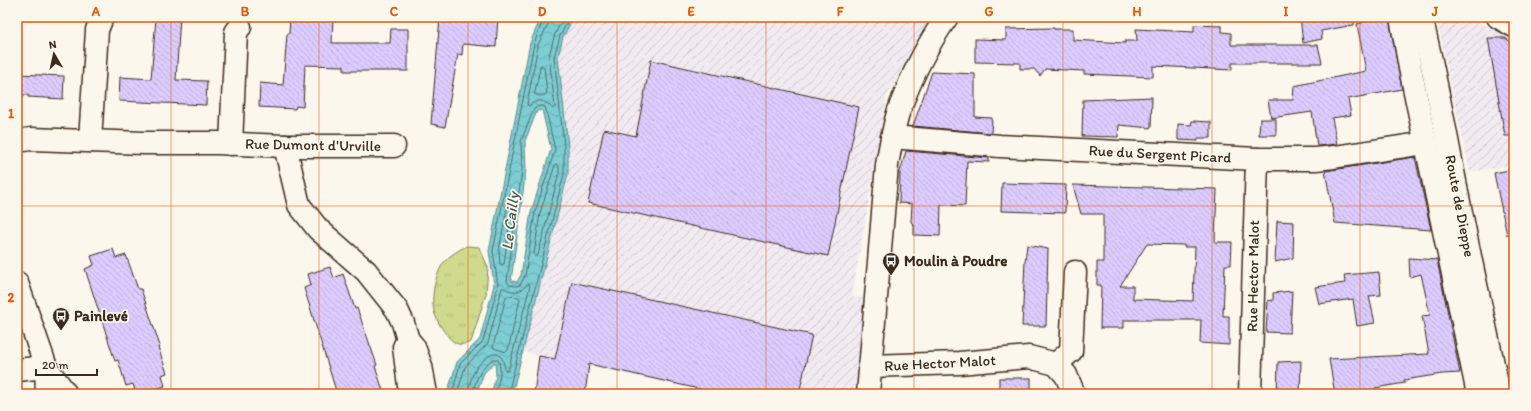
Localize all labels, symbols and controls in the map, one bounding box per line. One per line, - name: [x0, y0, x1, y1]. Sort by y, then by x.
- text: A: [91, 4, 101, 19]
- text: B: [241, 4, 250, 19]
- text: C: [390, 4, 399, 19]
- text: D: [538, 4, 547, 19]
- text: E: [687, 4, 695, 19]
- text: F: [837, 4, 844, 19]
- text: G: [985, 4, 994, 19]
- text: H: [1133, 4, 1142, 19]
- text: I: [1284, 4, 1289, 19]
- text: J: [1431, 4, 1439, 19]
- north arrow: [34, 34, 74, 74]
- text: N: [48, 38, 57, 52]
- text: 1: [8, 106, 14, 121]
- street label: Rue Dumont d'Urville: [245, 135, 381, 155]
- street label: Rue du Sergent Picard: [1088, 141, 1232, 167]
- street label: Route de Dieppe: [1441, 153, 1479, 259]
- water label: Le Cailly: [497, 190, 523, 251]
- street label: Rue Hector Malot: [1243, 220, 1263, 332]
- bus stop icon: Moulin à Poudre: [881, 251, 901, 276]
- place label: Moulin à Poudre: [904, 252, 1007, 270]
- text: 2: [8, 290, 15, 305]
- bus stop icon: Painlevé: [51, 306, 71, 331]
- place label: Painlevé: [74, 307, 128, 325]
- scale bar: [36, 351, 97, 377]
- street label: Rue Hector Malot: [884, 351, 997, 375]
- text: 20 m: [42, 358, 69, 372]

